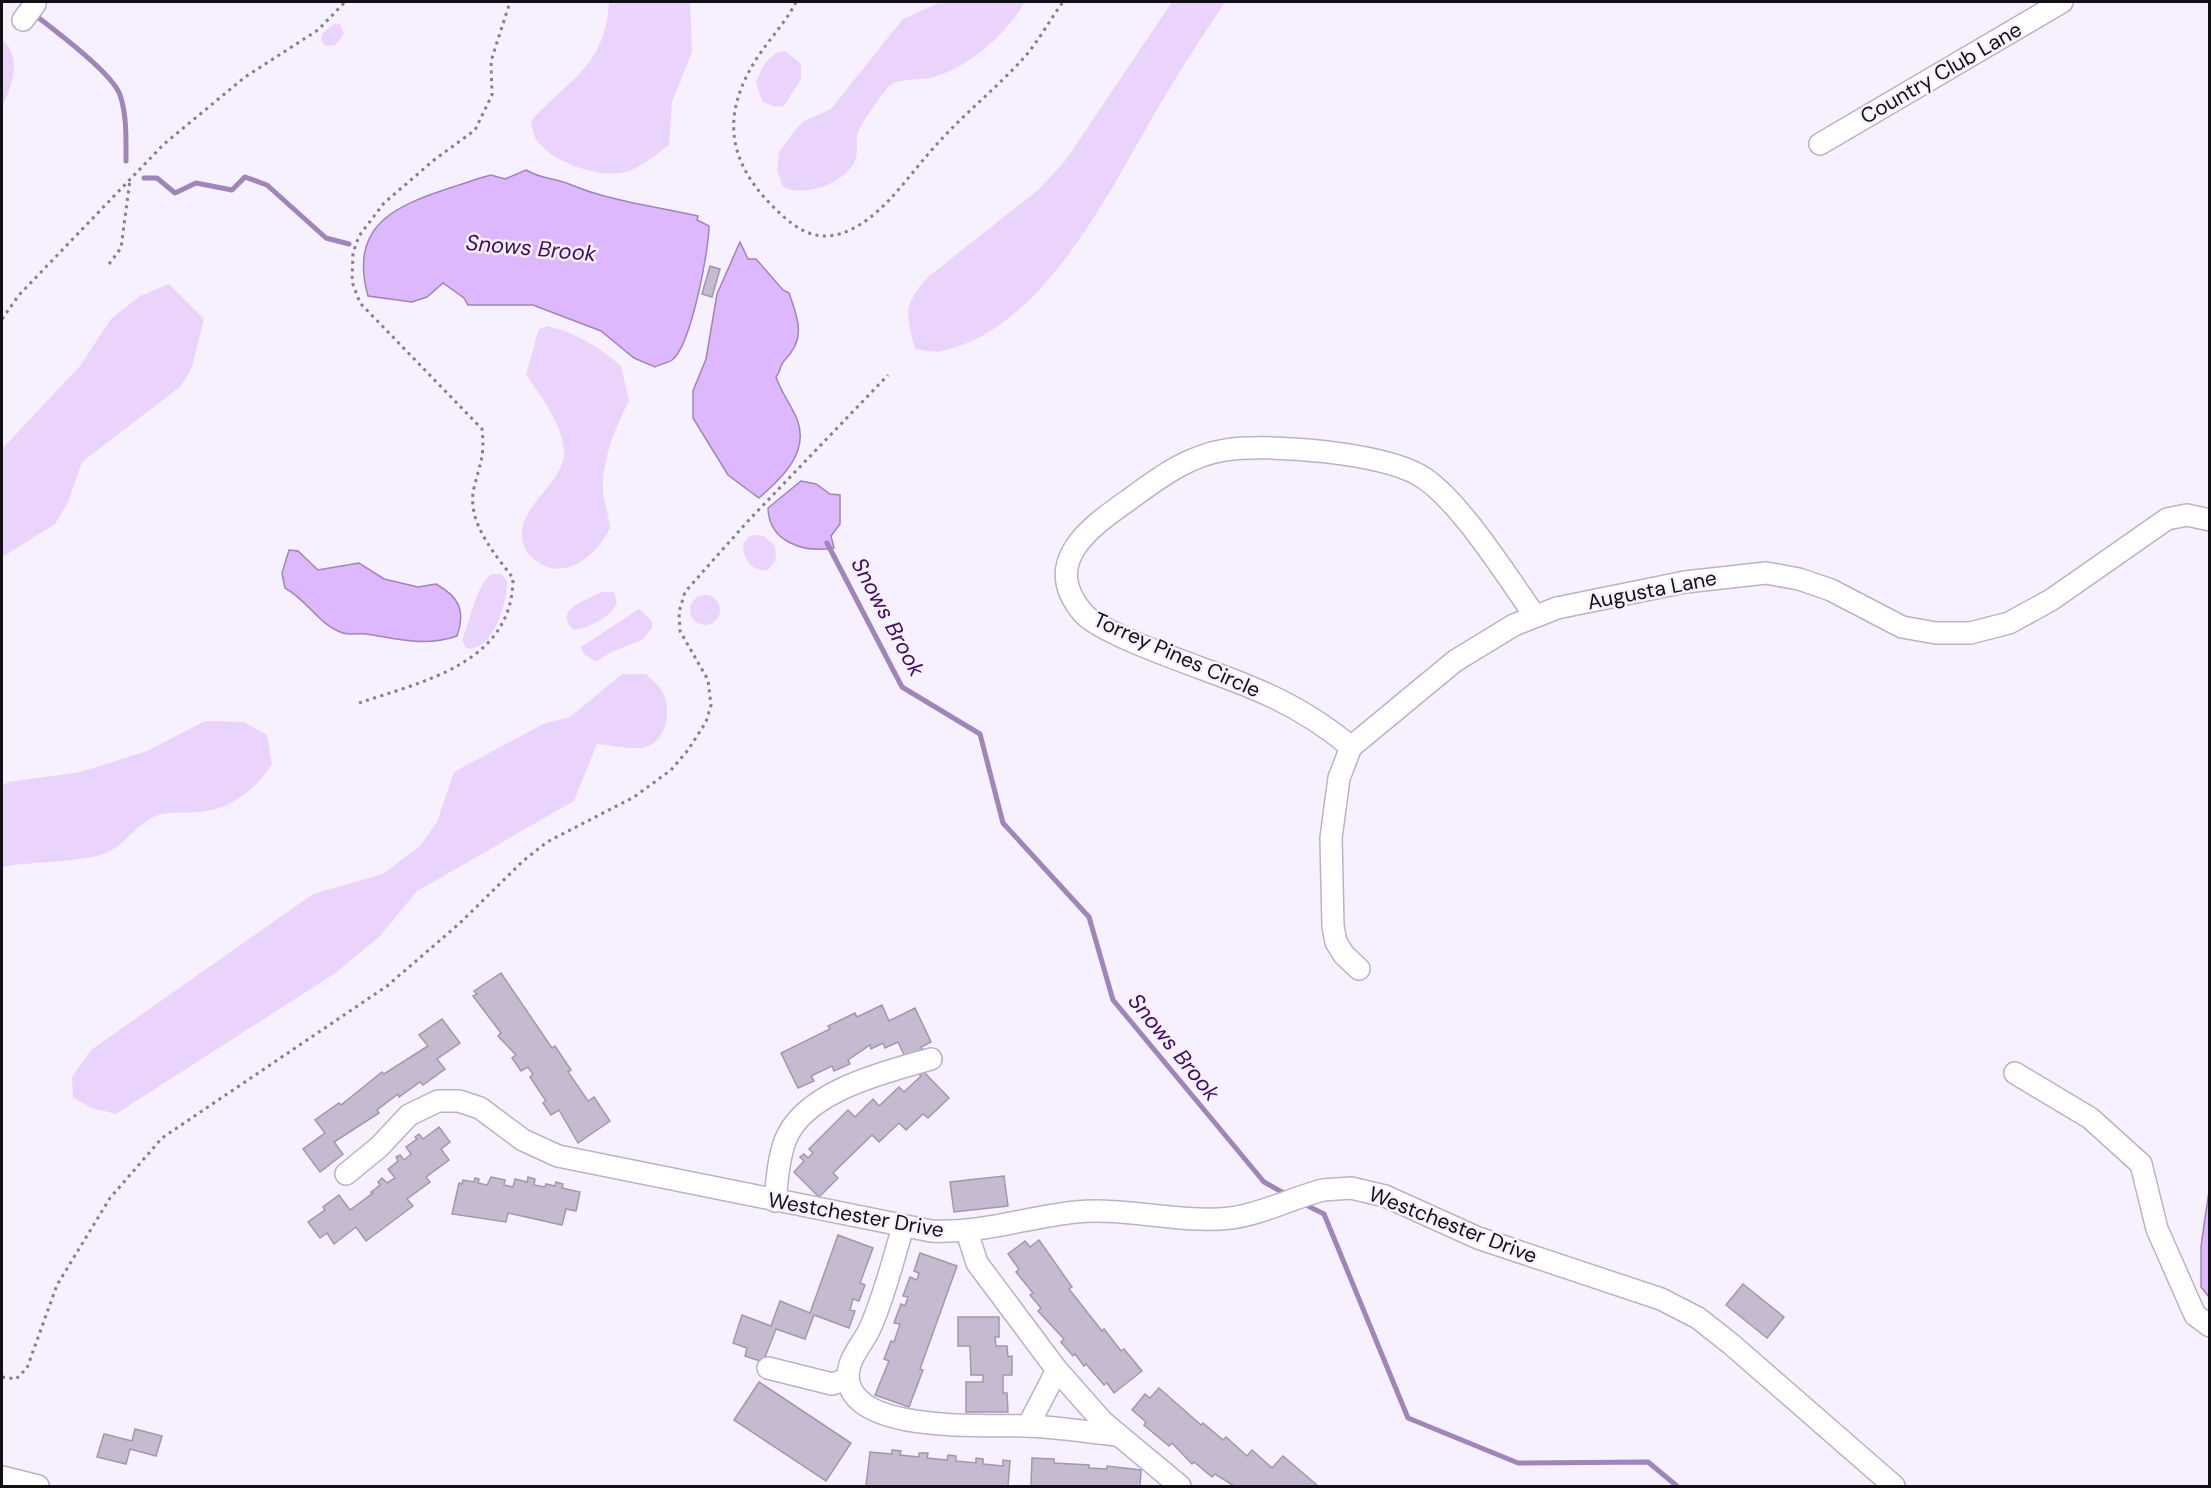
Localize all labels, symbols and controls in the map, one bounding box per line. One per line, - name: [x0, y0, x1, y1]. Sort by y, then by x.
- street label: Country Club Lane: [1855, 15, 2027, 131]
- water label: Snows Brook: [465, 228, 598, 268]
- water label: Snows Brook: [845, 553, 932, 682]
- street label: Augusta Lane: [1585, 564, 1719, 616]
- street label: Torrey Pines Circle: [1089, 606, 1265, 704]
- water label: Snows Brook: [1122, 987, 1227, 1107]
- street label: Westchester Drive: [1365, 1180, 1541, 1270]
- street label: Westchester Drive: [766, 1186, 946, 1244]

